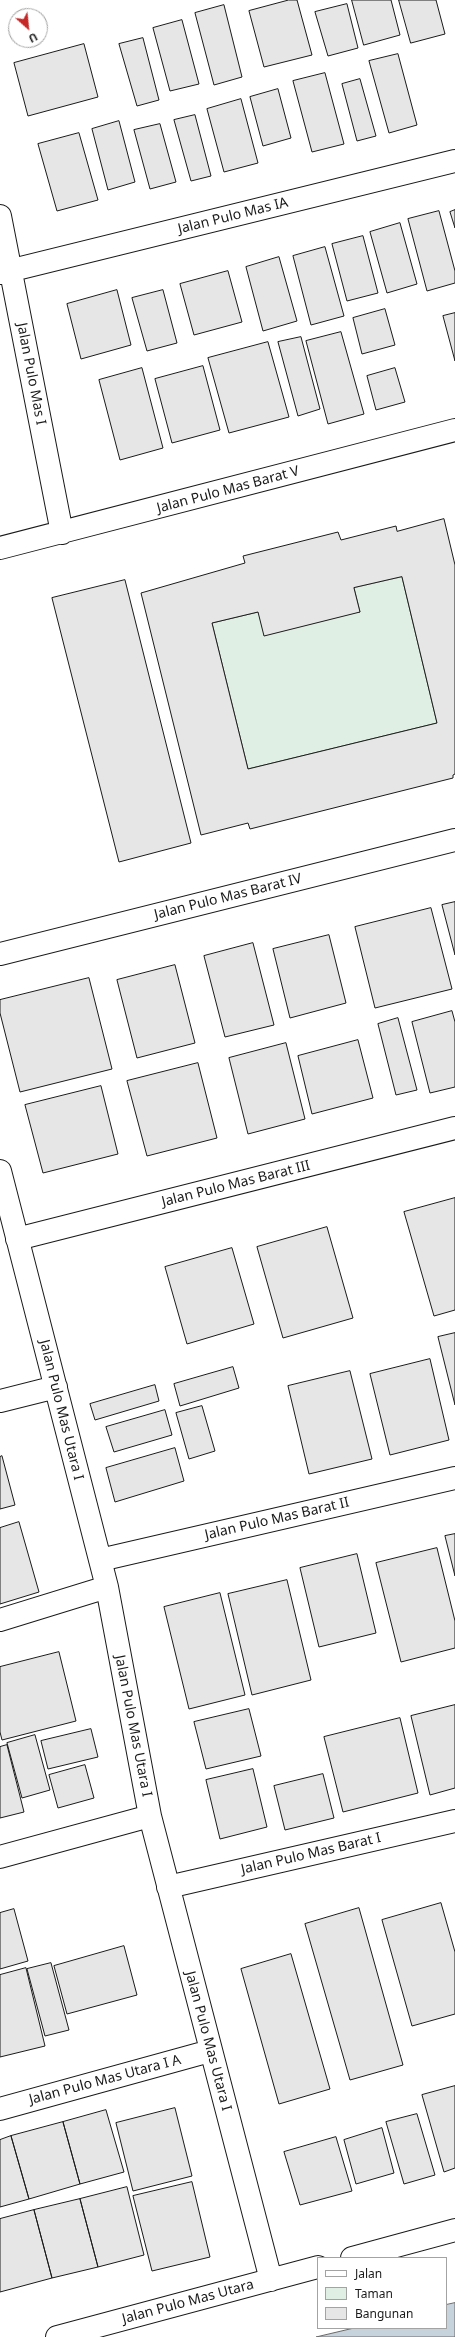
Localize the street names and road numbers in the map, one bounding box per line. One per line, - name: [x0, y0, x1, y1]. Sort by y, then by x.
- street label: Jalan Pulo Mas IA: [176, 194, 290, 238]
- street label: Jalan Pulo Mas I: [13, 321, 49, 427]
- street label: Jalan Pulo Mas Barat V: [155, 463, 301, 517]
- street label: Jalan Pulo Mas Barat IV: [153, 871, 303, 923]
- street label: Jalan Pulo Mas Barat III: [160, 1157, 312, 1211]
- street label: Jalan Pulo Mas Utara I: [35, 1338, 87, 1482]
- street label: Jalan Pulo Mas Barat II: [203, 1494, 351, 1544]
- street label: Jalan Pulo Mas Utara I: [111, 1654, 155, 1798]
- street label: Jalan Pulo Mas Barat I: [239, 1830, 383, 1878]
- street label: Jalan Pulo Mas Utara I: [181, 1969, 235, 2113]
- street label: Jalan Pulo Mas Utara I A: [27, 2052, 183, 2108]
- street label: Jalan Pulo Mas Utara: [120, 2276, 256, 2328]

